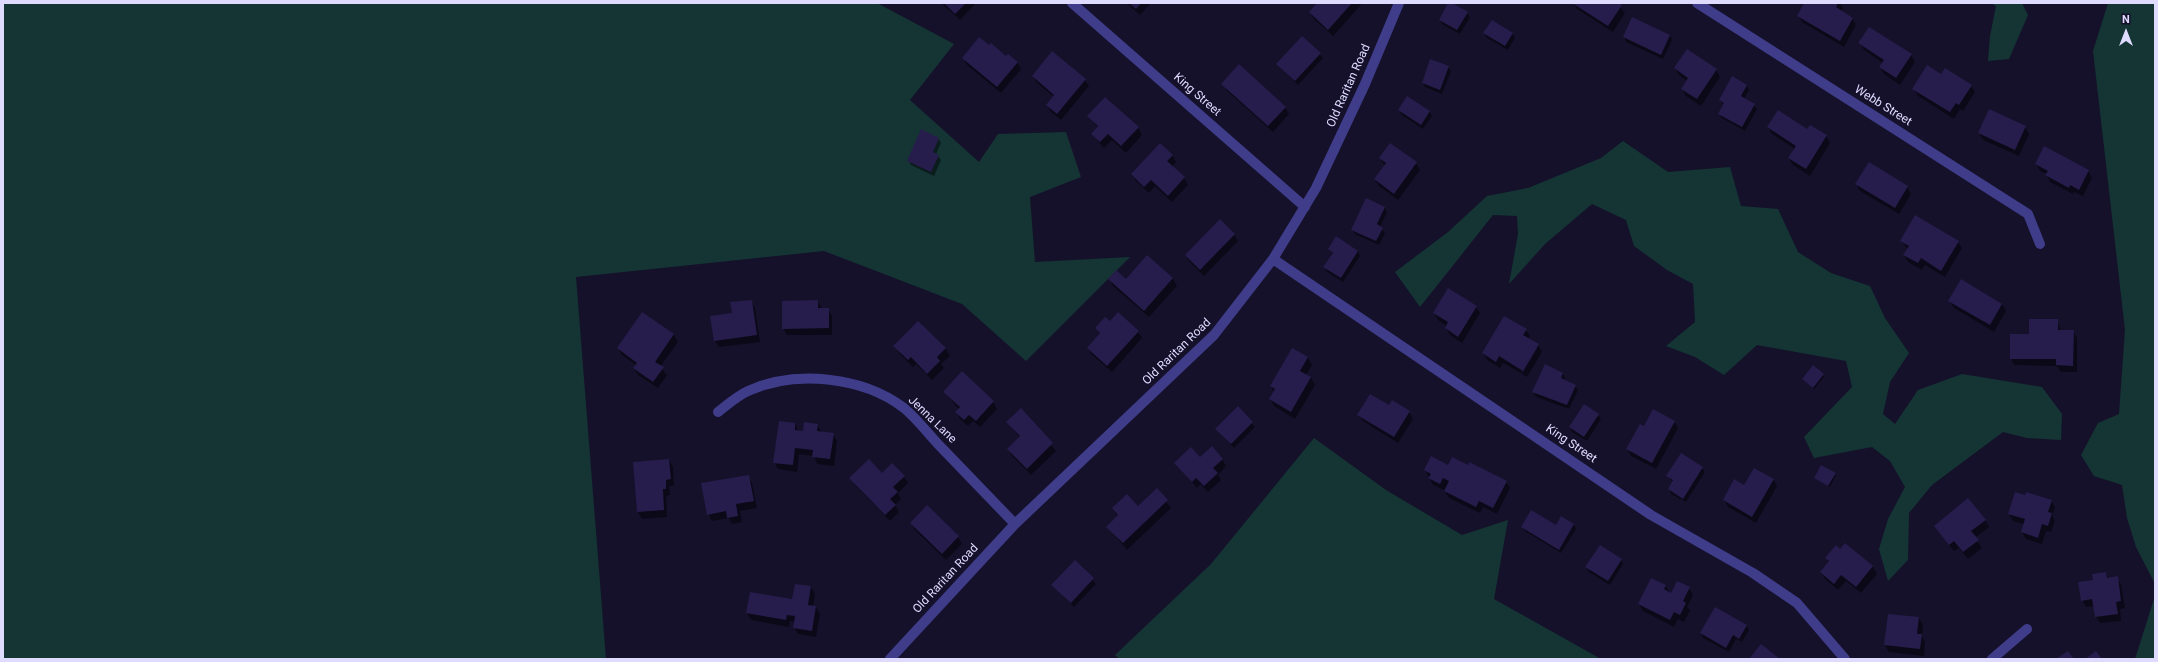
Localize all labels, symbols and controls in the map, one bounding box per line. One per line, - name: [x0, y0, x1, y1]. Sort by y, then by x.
- north arrow: [2106, 12, 2146, 52]
- text: N: [2122, 13, 2130, 26]
- street label: Old Raritan Road: [1324, 42, 1374, 130]
- street label: King Street: [1170, 70, 1224, 120]
- street label: Webb Street: [1852, 83, 1914, 129]
- street label: Old Raritan Road: [1140, 316, 1214, 388]
- street label: Jenna Lane: [905, 393, 959, 447]
- street label: King Street: [1543, 422, 1599, 466]
- street label: Old Raritan Road: [910, 541, 982, 617]

